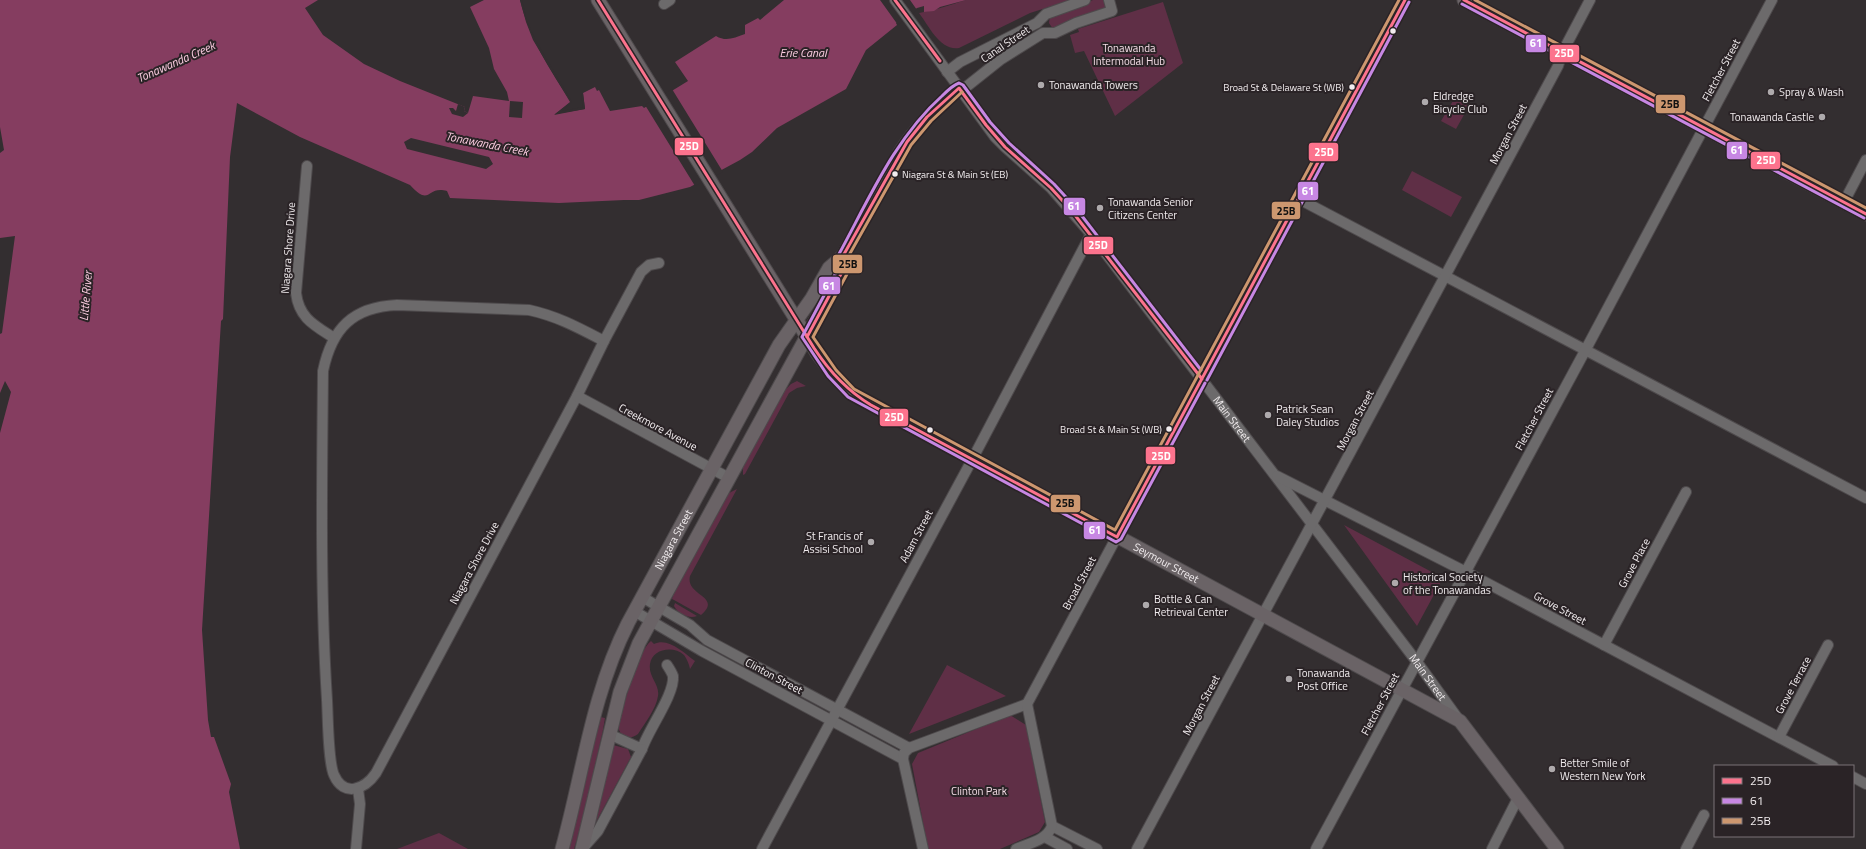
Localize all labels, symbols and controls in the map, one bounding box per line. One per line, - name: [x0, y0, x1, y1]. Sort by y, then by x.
- street label: Canal Street: [977, 22, 1033, 66]
- unlabelled marker: [1388, 26, 1398, 36]
- line badge: 61: [1525, 34, 1547, 53]
- water label: Tonawanda Creek: [134, 35, 220, 87]
- text: 61: [1530, 35, 1542, 51]
- street label: Fletcher Street: [1698, 36, 1744, 104]
- park label: Tonawanda Intermodal Hub: [1093, 40, 1165, 69]
- water label: Erie Canal: [780, 43, 828, 62]
- line badge: 25D: [1549, 44, 1580, 63]
- text: 25D: [1554, 45, 1574, 61]
- place label: Tonawanda Towers: [1049, 77, 1138, 93]
- marker: Tonawanda Towers: [1036, 80, 1046, 90]
- place label: Broad St & Delaware St (WB): [1223, 80, 1344, 95]
- marker: Broad St & Delaware St (WB): [1347, 82, 1357, 92]
- place label: Spray & Wash: [1779, 84, 1844, 100]
- marker: Spray & Wash: [1766, 87, 1776, 97]
- place label: Eldredge Bicycle Club: [1433, 88, 1488, 117]
- line badge: 25B: [1655, 94, 1686, 114]
- text: 25B: [1660, 96, 1680, 112]
- marker: Eldredge Bicycle Club: [1420, 97, 1430, 107]
- street label: Morgan Street: [1485, 101, 1531, 167]
- place label: Tonawanda Castle: [1730, 109, 1814, 125]
- marker: Tonawanda Castle: [1817, 112, 1827, 122]
- water label: Tonawanda Creek: [444, 126, 532, 161]
- line badge: 25D: [674, 137, 704, 156]
- text: 25D: [679, 138, 699, 154]
- line badge: 61: [1726, 141, 1748, 160]
- line badge: 25D: [1308, 142, 1339, 162]
- text: 61: [1731, 142, 1743, 158]
- text: 25D: [1314, 144, 1334, 160]
- line badge: 25D: [1750, 151, 1781, 170]
- text: 25D: [1756, 152, 1776, 168]
- place label: Niagara St & Main St (EB): [902, 167, 1008, 182]
- marker: Niagara St & Main St (EB): [890, 169, 900, 179]
- line badge: 61: [1297, 181, 1319, 201]
- text: 61: [1302, 183, 1314, 199]
- place label: Tonawanda Senior Citizens Center: [1108, 194, 1193, 223]
- line badge: 61: [1063, 197, 1086, 216]
- text: 61: [1068, 198, 1080, 214]
- street label: Niagara Shore Drive: [277, 201, 299, 294]
- line badge: 25B: [1271, 201, 1301, 220]
- marker: Tonawanda Senior Citizens Center: [1095, 203, 1105, 213]
- text: 25B: [1276, 203, 1296, 219]
- line badge: 25D: [1083, 236, 1114, 255]
- text: 25D: [1088, 237, 1108, 253]
- line badge: 25B: [832, 254, 863, 274]
- text: 25B: [838, 256, 858, 272]
- water label: Little River: [74, 268, 97, 322]
- line badge: 61: [818, 276, 841, 295]
- text: 61: [823, 278, 835, 294]
- street label: Fletcher Street: [1511, 385, 1557, 453]
- street label: Morgan Street: [1332, 387, 1378, 453]
- street label: Main Street: [1209, 393, 1255, 445]
- street label: Creekmore Avenue: [616, 399, 701, 455]
- place label: Patrick Sean Daley Studios: [1276, 401, 1339, 430]
- line badge: 25D: [879, 408, 909, 427]
- text: 25D: [884, 409, 904, 425]
- marker: Patrick Sean Daley Studios: [1263, 410, 1273, 420]
- place label: Broad St & Main St (WB): [1060, 422, 1162, 437]
- marker: Broad St & Main St (WB): [1164, 424, 1174, 434]
- unlabelled marker: [925, 425, 935, 435]
- line badge: 25D: [1145, 446, 1176, 465]
- text: 25D: [1151, 448, 1171, 464]
- line badge: 25B: [1050, 494, 1081, 513]
- text: 25B: [1055, 495, 1075, 511]
- street label: Niagara Street: [650, 506, 696, 573]
- street label: Adam Street: [895, 507, 937, 565]
- street label: Niagara Shore Drive: [445, 518, 503, 607]
- line badge: 61: [1083, 521, 1106, 540]
- text: 61: [1089, 522, 1101, 538]
- place label: St Francis of Assisi School: [803, 528, 863, 557]
- street label: Grove Place: [1614, 535, 1654, 591]
- marker: St Francis of Assisi School: [866, 537, 876, 547]
- street label: Seymour Street: [1131, 539, 1202, 587]
- street label: Broad Street: [1058, 553, 1100, 613]
- place label: Historical Society of the Tonawandas: [1403, 569, 1491, 598]
- marker: Historical Society of the Tonawandas: [1390, 578, 1400, 588]
- street label: Grove Street: [1531, 587, 1589, 629]
- place label: Bottle & Can Retrieval Center: [1154, 591, 1228, 620]
- marker: Bottle & Can Retrieval Center: [1141, 600, 1151, 610]
- street label: Main Street: [1406, 651, 1450, 704]
- street label: Grove Terrace: [1771, 653, 1815, 717]
- street label: Clinton Street: [742, 654, 806, 698]
- place label: Tonawanda Post Office: [1297, 665, 1351, 694]
- street label: Fletcher Street: [1357, 670, 1403, 738]
- street label: Morgan Street: [1178, 672, 1224, 738]
- marker: Tonawanda Post Office: [1284, 674, 1294, 684]
- place label: Better Smile of Western New York: [1560, 755, 1646, 784]
- marker: Better Smile of Western New York: [1547, 764, 1557, 774]
- legend: [1714, 765, 1854, 837]
- text: 25D: [1750, 771, 1771, 790]
- park label: Clinton Park: [951, 783, 1008, 799]
- text: 61: [1750, 791, 1763, 810]
- text: 25B: [1750, 811, 1771, 830]

